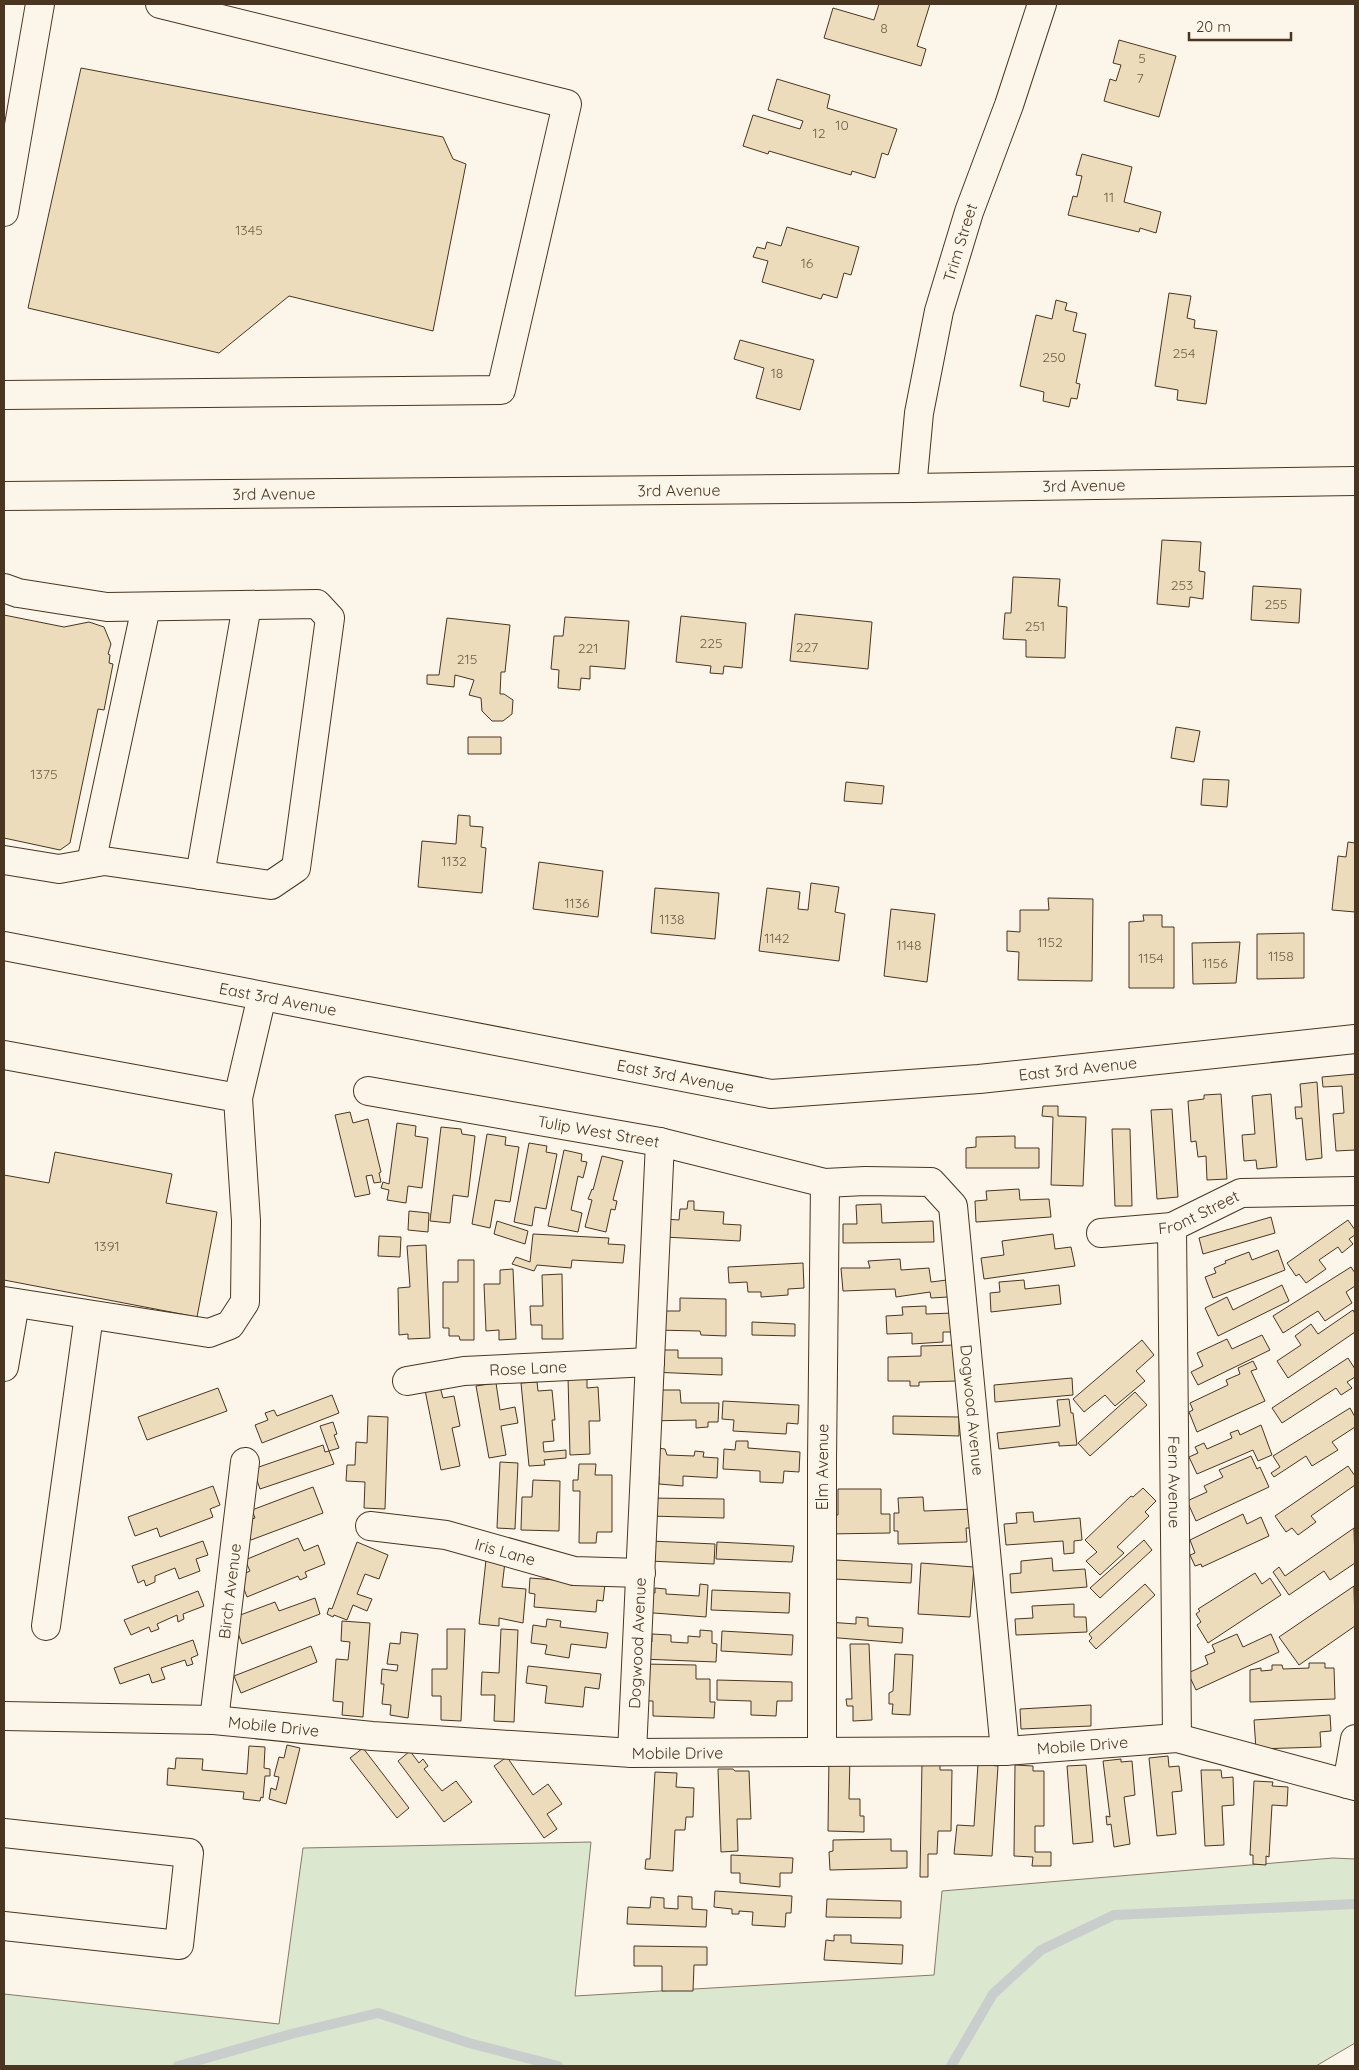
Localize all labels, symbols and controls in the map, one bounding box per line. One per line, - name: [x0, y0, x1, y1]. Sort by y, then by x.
- scale bar: [1189, 10, 1292, 42]
- text: 20 m: [1196, 17, 1231, 36]
- house number: 8: [880, 19, 888, 37]
- house number: 5: [1138, 49, 1146, 67]
- house number: 7: [1136, 69, 1144, 87]
- house number: 10: [835, 116, 849, 134]
- house number: 12: [813, 124, 826, 142]
- house number: 11: [1104, 188, 1114, 206]
- street label: Trim Street: [938, 200, 981, 284]
- house number: 1345: [235, 221, 263, 239]
- house number: 16: [801, 254, 814, 272]
- house number: 254: [1173, 344, 1195, 362]
- house number: 250: [1042, 348, 1066, 366]
- house number: 18: [771, 364, 783, 382]
- street label: 3rd Avenue: [1042, 475, 1126, 496]
- street label: 3rd Avenue: [637, 480, 721, 500]
- street label: 3rd Avenue: [232, 483, 316, 504]
- house number: 253: [1171, 576, 1193, 594]
- house number: 255: [1264, 595, 1288, 613]
- house number: 251: [1025, 617, 1045, 635]
- house number: 225: [699, 634, 723, 652]
- house number: 227: [796, 638, 818, 656]
- house number: 221: [578, 639, 598, 657]
- house number: 215: [457, 650, 477, 668]
- house number: 1375: [30, 765, 58, 783]
- house number: 1132: [441, 852, 467, 870]
- house number: 1136: [564, 894, 590, 912]
- house number: 1138: [659, 910, 685, 928]
- house number: 1142: [764, 929, 790, 947]
- house number: 1152: [1037, 933, 1063, 951]
- house number: 1148: [896, 936, 922, 954]
- house number: 1158: [1268, 947, 1294, 965]
- house number: 1154: [1138, 949, 1164, 967]
- house number: 1156: [1202, 954, 1228, 972]
- street label: East 3rd Avenue: [218, 978, 338, 1020]
- street label: East 3rd Avenue: [1017, 1052, 1138, 1085]
- street label: East 3rd Avenue: [615, 1054, 736, 1097]
- street label: Tulip West Street: [536, 1111, 661, 1152]
- street label: Front Street: [1157, 1186, 1242, 1238]
- house number: 1391: [94, 1237, 120, 1255]
- street label: Dogwood Avenue: [956, 1344, 989, 1476]
- street label: Rose Lane: [489, 1356, 567, 1380]
- street label: Elm Avenue: [812, 1424, 832, 1510]
- street label: Fern Avenue: [1164, 1436, 1185, 1528]
- street label: Iris Lane: [473, 1534, 538, 1570]
- street label: Birch Avenue: [214, 1542, 245, 1640]
- street label: Dogwood Avenue: [624, 1577, 650, 1709]
- street label: Mobile Drive: [227, 1711, 320, 1741]
- street label: Mobile Drive: [1036, 1732, 1129, 1759]
- street label: Mobile Drive: [632, 1743, 723, 1763]

